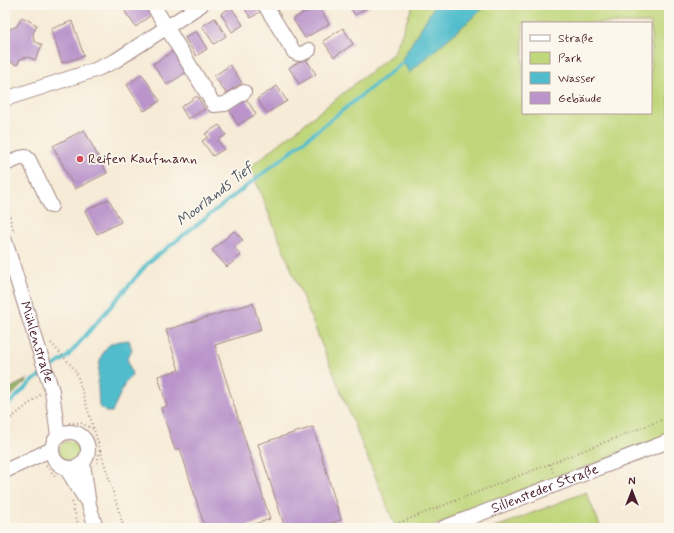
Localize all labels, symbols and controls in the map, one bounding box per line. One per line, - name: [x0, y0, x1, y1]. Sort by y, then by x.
- legend: [522, 22, 652, 114]
- text: Straße: [558, 31, 593, 47]
- text: Park: [558, 51, 582, 67]
- text: Wasser: [558, 71, 596, 87]
- text: Gebäude: [558, 91, 601, 107]
- place label: Reifen Kaufmann: [88, 150, 197, 168]
- marker: Reifen Kaufmann: [75, 154, 85, 164]
- water label: Moorlands Tief: [173, 157, 259, 231]
- street label: Mühlenstraße: [15, 299, 58, 385]
- street label: Sillensteder Straße: [489, 460, 601, 518]
- north arrow: [612, 471, 652, 511]
- text: N: [628, 475, 636, 489]

